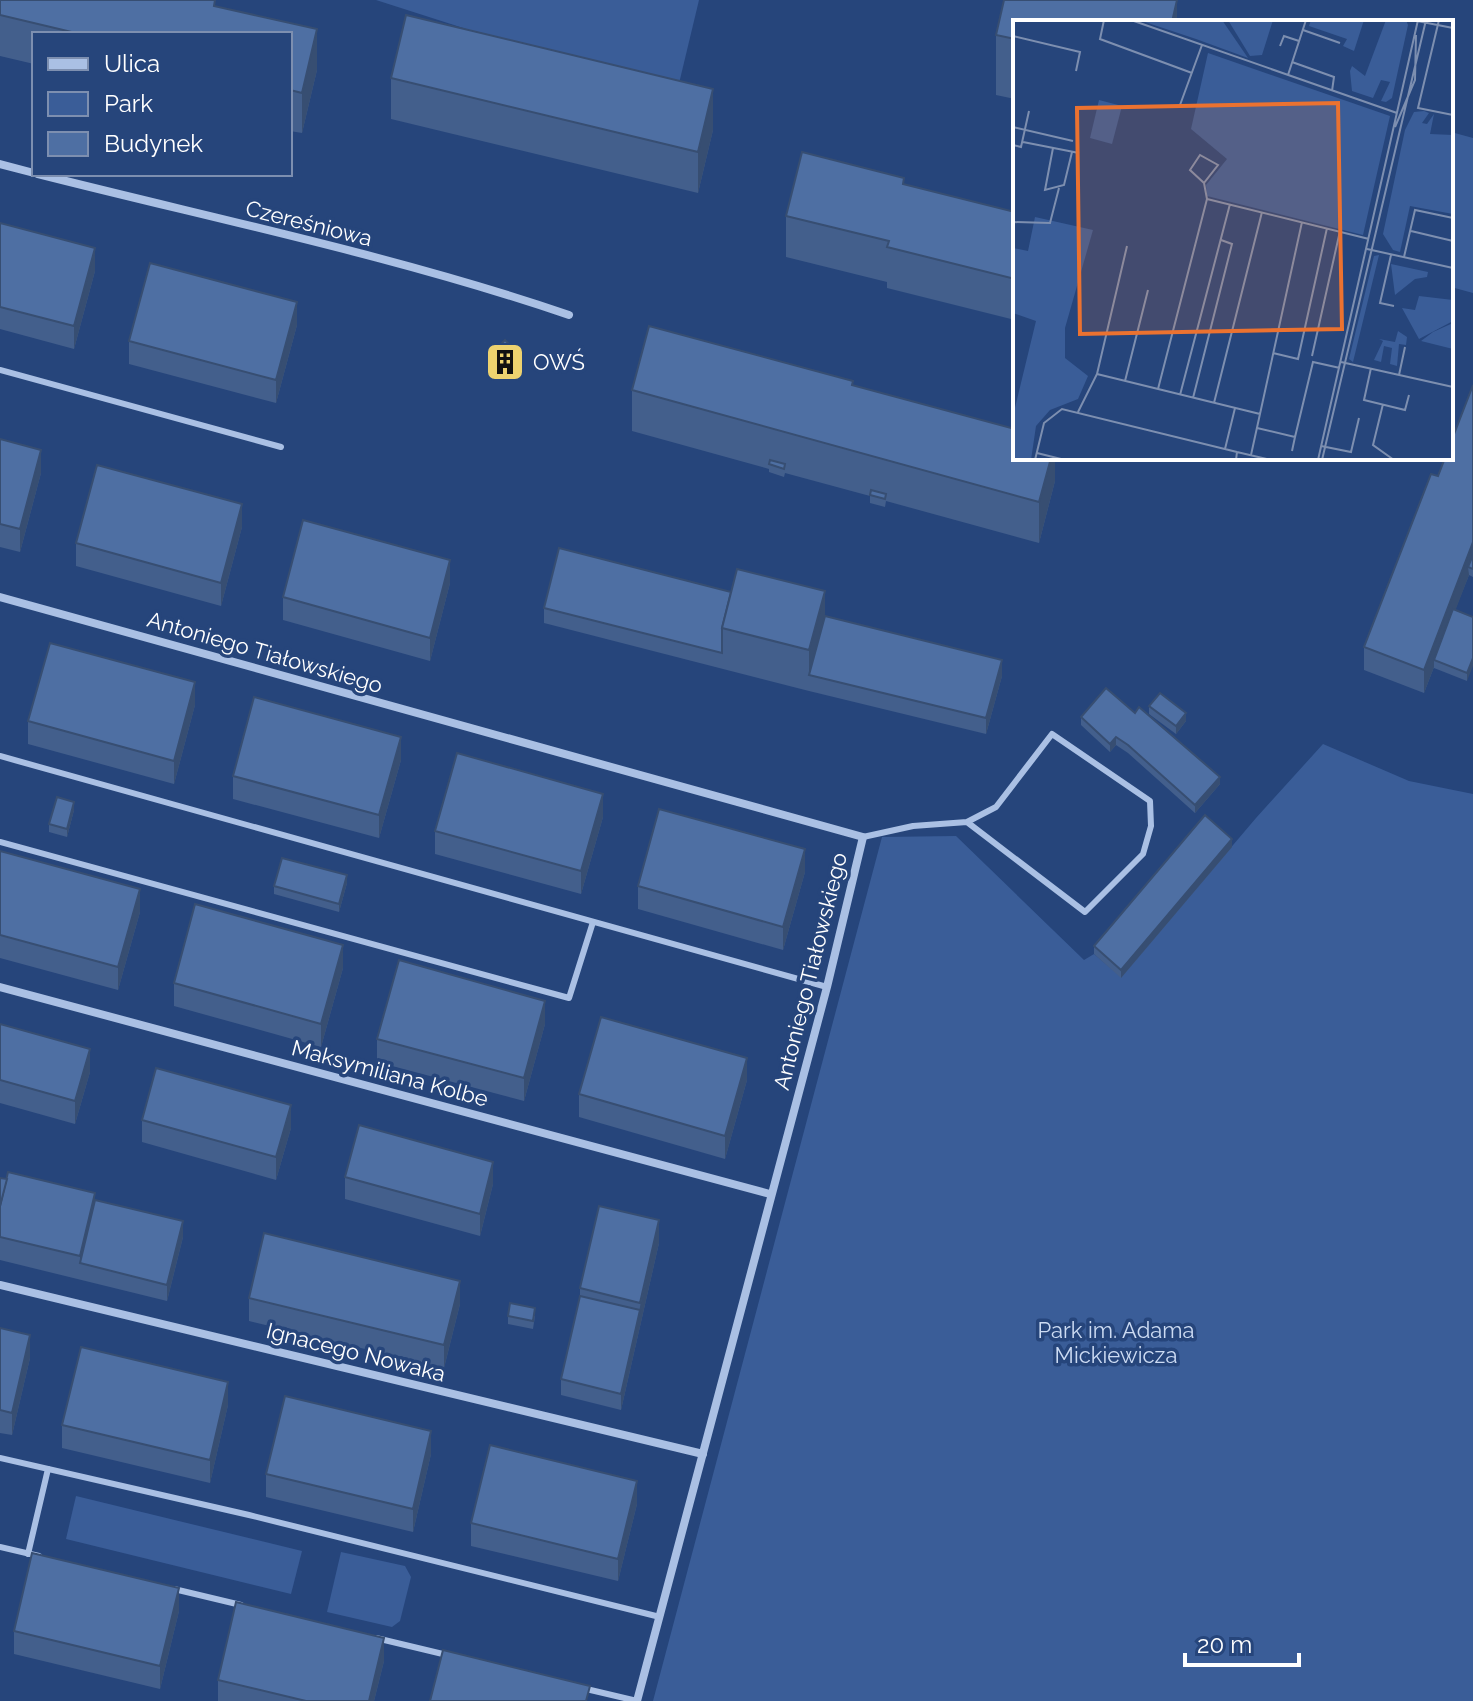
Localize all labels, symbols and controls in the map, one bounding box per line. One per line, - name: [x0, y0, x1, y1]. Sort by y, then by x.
- inset map: [1013, 20, 1453, 460]
- legend: [32, 32, 292, 176]
- text: Ulica: [104, 49, 160, 78]
- text: Park: [104, 89, 153, 118]
- text: Budynek: [104, 129, 203, 158]
- street label: Czereśniowa: [243, 195, 375, 251]
- building icon: OWŚ: [484, 341, 526, 383]
- place label: OWŚ: [533, 348, 585, 375]
- street label: Antoniego Tiałowskiego: [144, 606, 386, 698]
- street label: Antoniego Tiałowskiego: [768, 850, 852, 1092]
- street label: Maksymiliana Kolbe: [289, 1034, 491, 1112]
- street label: Ignacego Nowaka: [264, 1317, 448, 1387]
- park label: Park im. Adama Mickiewicza: [1037, 1317, 1195, 1368]
- scale bar: [1185, 1617, 1299, 1667]
- text: 20 m: [1197, 1630, 1252, 1659]

